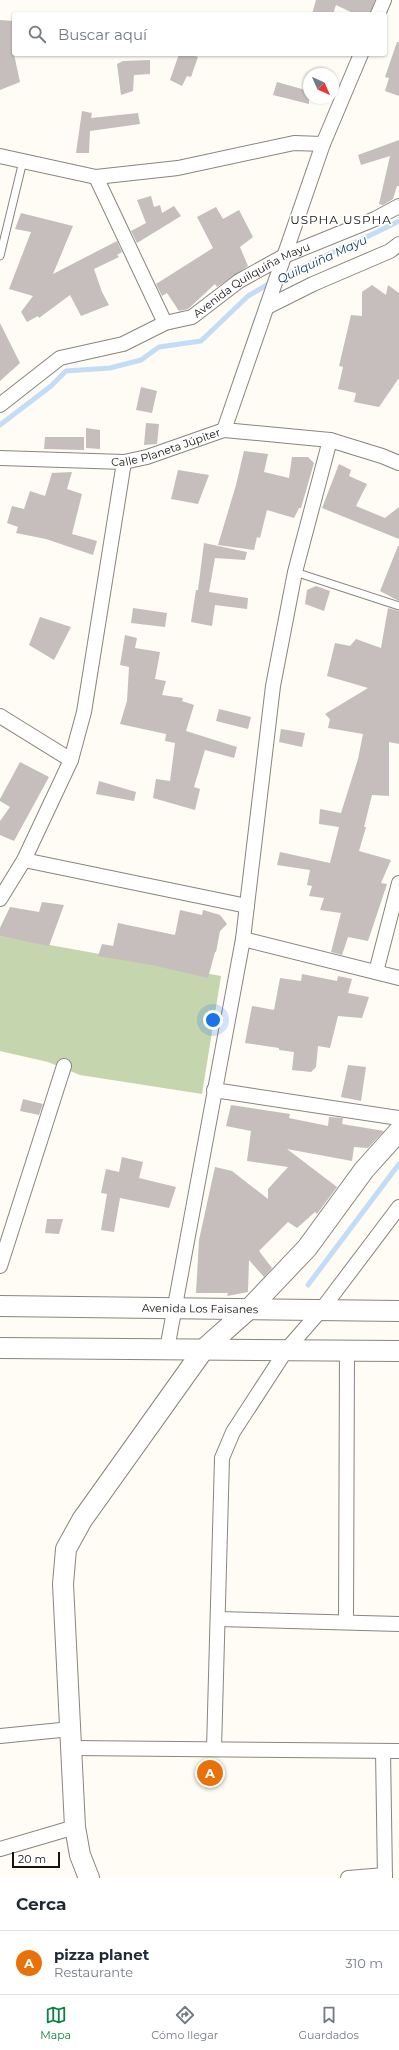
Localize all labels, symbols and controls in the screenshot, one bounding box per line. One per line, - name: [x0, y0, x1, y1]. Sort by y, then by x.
- search box: [12, 12, 387, 56]
- icon: search: [26, 23, 48, 45]
- text: Buscar aquí: [58, 25, 147, 44]
- north arrow: [303, 68, 339, 104]
- district label: USPHA USPHA: [290, 212, 392, 227]
- water label: Quilquiña Mayu: [275, 232, 369, 286]
- street label: Avenida Quilquiña Mayu: [190, 239, 312, 321]
- street label: Calle Planeta Júpiter: [111, 425, 222, 469]
- your location: [203, 1010, 223, 1030]
- street label: Avenida Los Faisanes: [142, 1301, 259, 1316]
- pin: A: [197, 1758, 223, 1788]
- scale bar: [12, 1850, 60, 1869]
- text: 20 m: [18, 1852, 46, 1866]
- text: Cerca: [16, 1894, 66, 1914]
- text: pizza planet: [54, 1945, 149, 1964]
- text: A: [24, 1955, 34, 1971]
- text: 310 m: [345, 1955, 383, 1971]
- text: Restaurante: [54, 1964, 133, 1980]
- tab: Mapa: [40, 2004, 71, 2042]
- tab: Cómo llegar: [151, 2004, 218, 2042]
- tab: Guardados: [299, 2004, 359, 2042]

